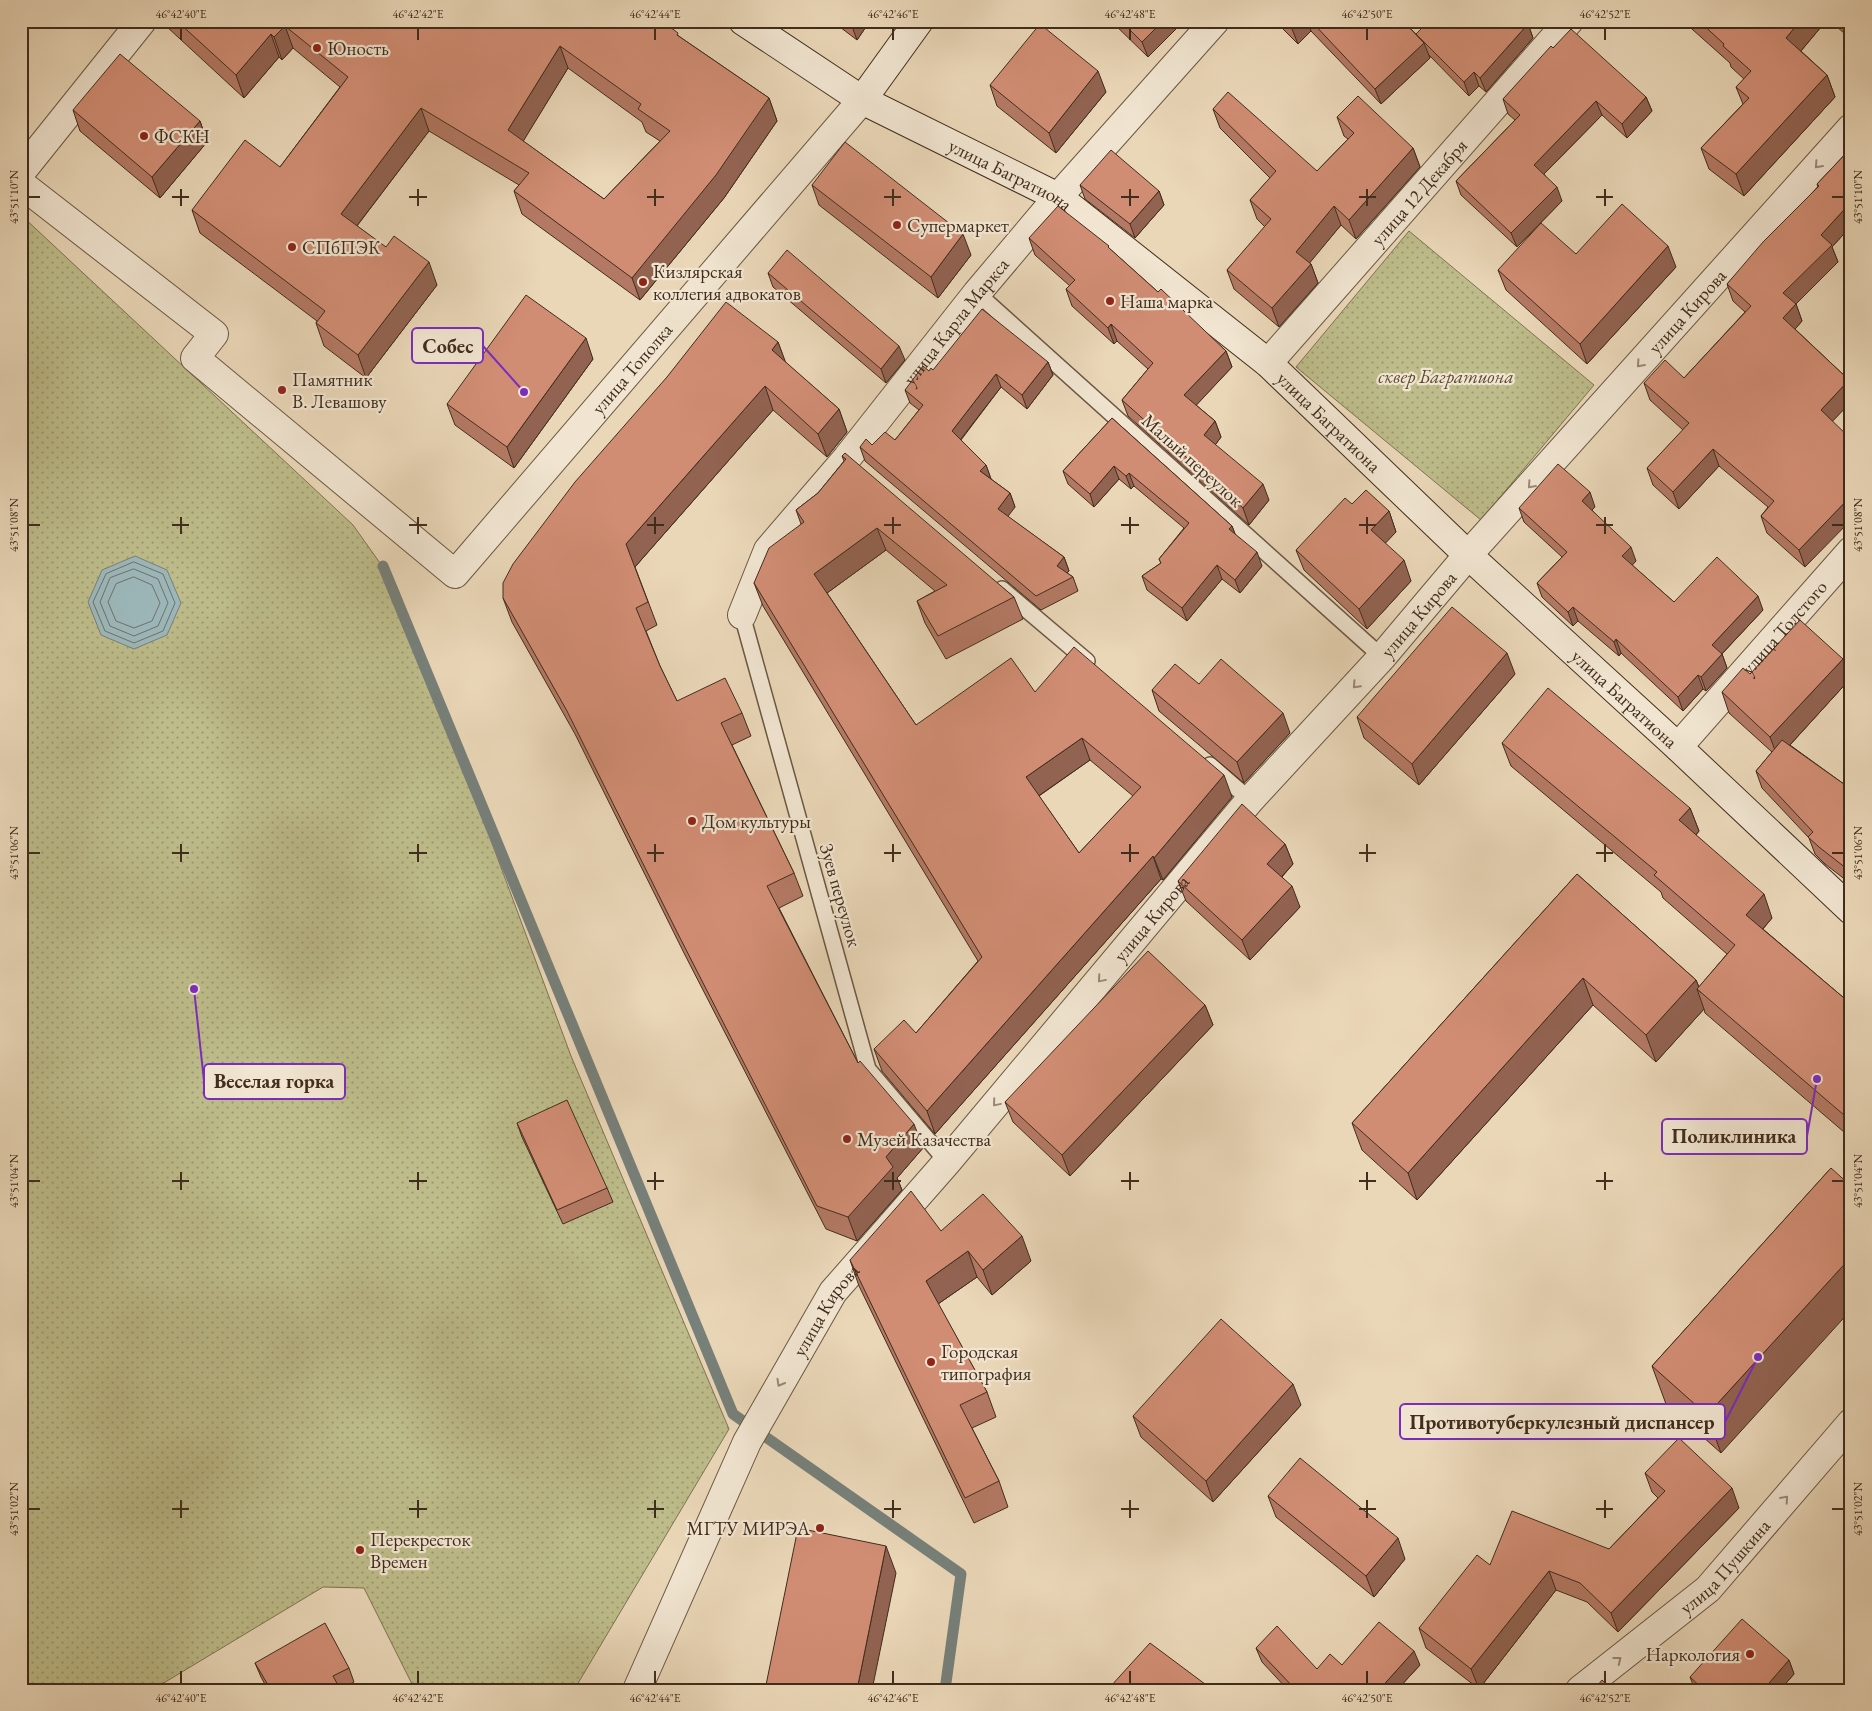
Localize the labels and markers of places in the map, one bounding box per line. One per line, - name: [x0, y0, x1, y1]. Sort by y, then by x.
- place label: Юность: [327, 36, 389, 61]
- marker: Юность: [311, 42, 323, 54]
- place label: ФСКН: [154, 124, 210, 149]
- marker: ФСКН: [138, 130, 150, 142]
- place label: Супермаркет: [907, 213, 1009, 238]
- marker: Супермаркет: [891, 219, 903, 231]
- place label: СПбПЭК: [302, 235, 381, 260]
- marker: СПбПЭК: [286, 241, 298, 253]
- place label: Кизлярская коллегия адвокатов: [653, 259, 801, 306]
- marker: Кизлярская коллегия адвокатов: [637, 276, 649, 288]
- place label: Наша марка: [1120, 289, 1214, 314]
- marker: Наша марка: [1104, 295, 1116, 307]
- callout: Собес: [412, 328, 483, 363]
- place label: Памятник В. Левашову: [292, 367, 387, 414]
- marker: Памятник В. Левашову: [276, 384, 288, 396]
- place label: Дом культуры: [702, 809, 811, 834]
- marker: Дом культуры: [686, 815, 698, 827]
- callout: Веселая горка: [204, 1064, 345, 1099]
- callout: Поликлиника: [1662, 1119, 1807, 1154]
- place label: Музей Казачества: [857, 1127, 992, 1152]
- marker: Музей Казачества: [841, 1133, 853, 1145]
- place label: Городская типография: [941, 1339, 1032, 1386]
- marker: Городская типография: [925, 1356, 937, 1368]
- callout: Противотуберкулезный диспансер: [1400, 1404, 1725, 1439]
- place label: МГТУ МИРЭА: [687, 1516, 811, 1541]
- marker: МГТУ МИРЭА: [814, 1522, 826, 1534]
- place label: Перекресток Времен: [370, 1527, 471, 1574]
- marker: Перекресток Времен: [354, 1544, 366, 1556]
- place label: Наркология: [1646, 1642, 1741, 1667]
- marker: Наркология: [1744, 1648, 1756, 1660]

